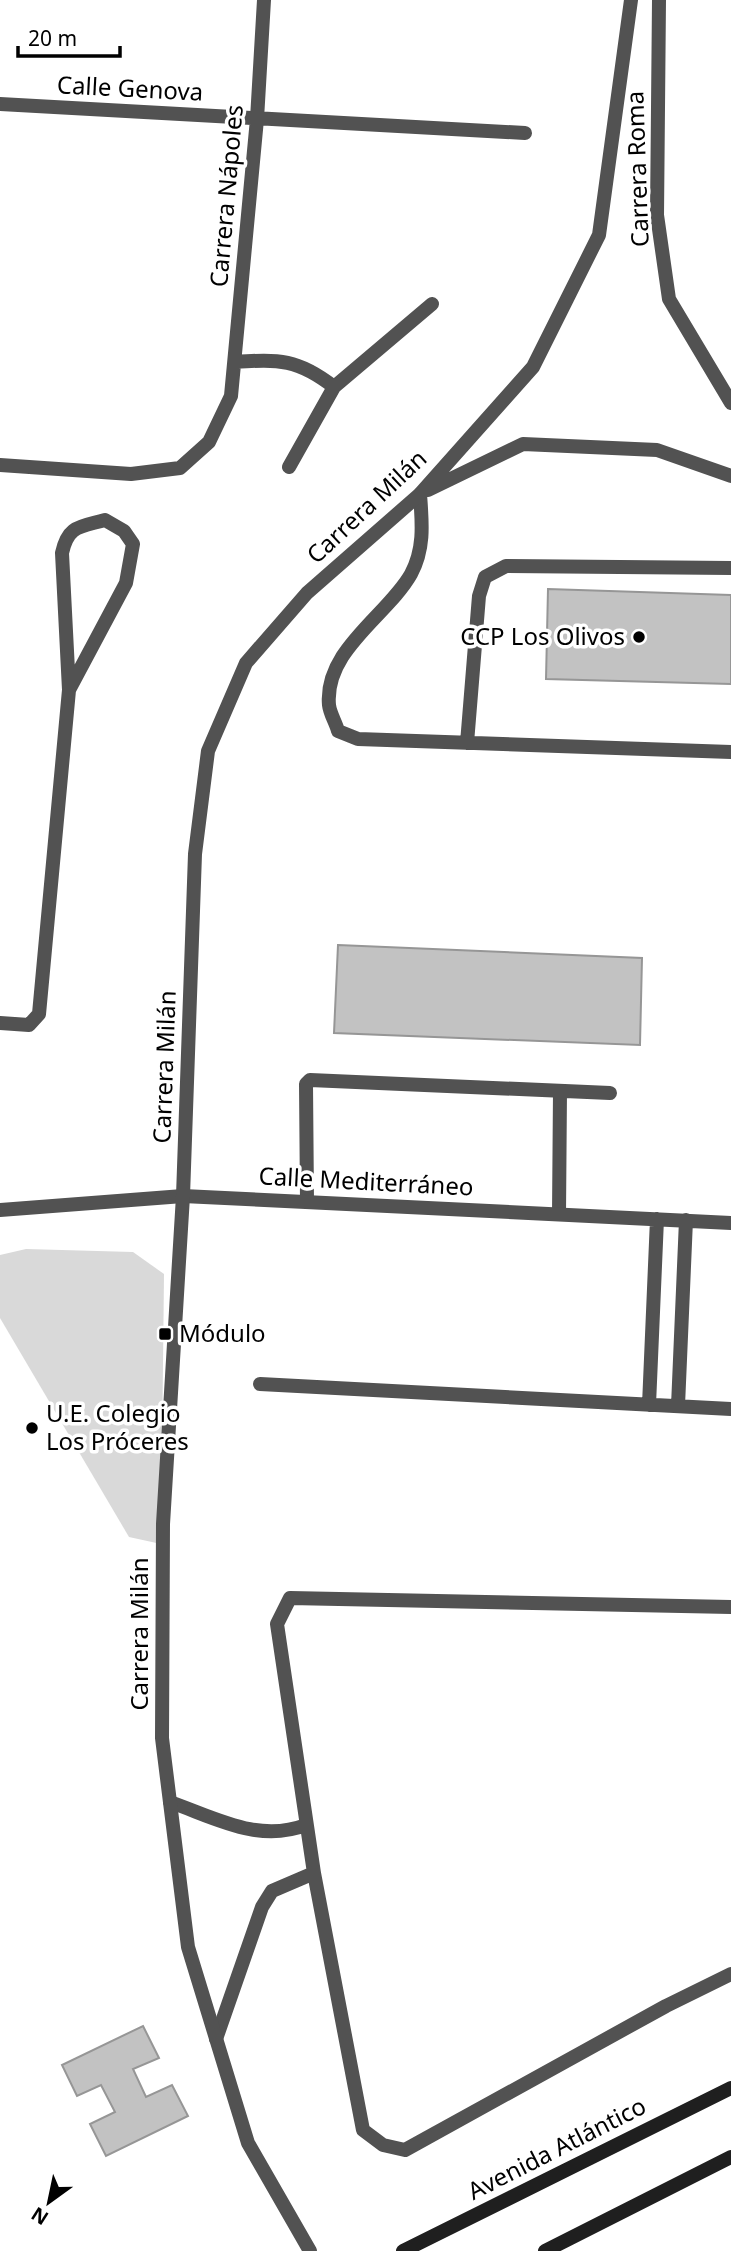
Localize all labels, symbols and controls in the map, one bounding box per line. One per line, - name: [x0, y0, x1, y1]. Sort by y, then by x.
- scale bar: [18, 14, 119, 58]
- text: 20 m: [28, 24, 77, 52]
- street label: Calle Genova: [56, 67, 204, 108]
- street label: Carrera Roma: [617, 91, 656, 248]
- street label: Carrera Nápoles: [201, 103, 250, 288]
- street label: Carrera Milán: [299, 442, 433, 570]
- place label: CCP Los Olivos: [460, 619, 625, 652]
- marker: CCP Los Olivos: [631, 629, 647, 645]
- street label: Carrera Milán: [144, 990, 183, 1144]
- street label: Calle Mediterráneo: [258, 1158, 474, 1203]
- place label: Módulo: [179, 1316, 266, 1349]
- marker: Módulo: [157, 1326, 173, 1342]
- place label: U.E. Colegio Los Próceres: [46, 1396, 189, 1457]
- marker: U.E. Colegio Los Próceres: [24, 1420, 40, 1436]
- street label: Carrera Milán: [122, 1557, 155, 1711]
- street label: Avenida Atlántico: [462, 2088, 651, 2207]
- north arrow: [14, 2167, 84, 2237]
- text: N: [26, 2201, 53, 2231]

